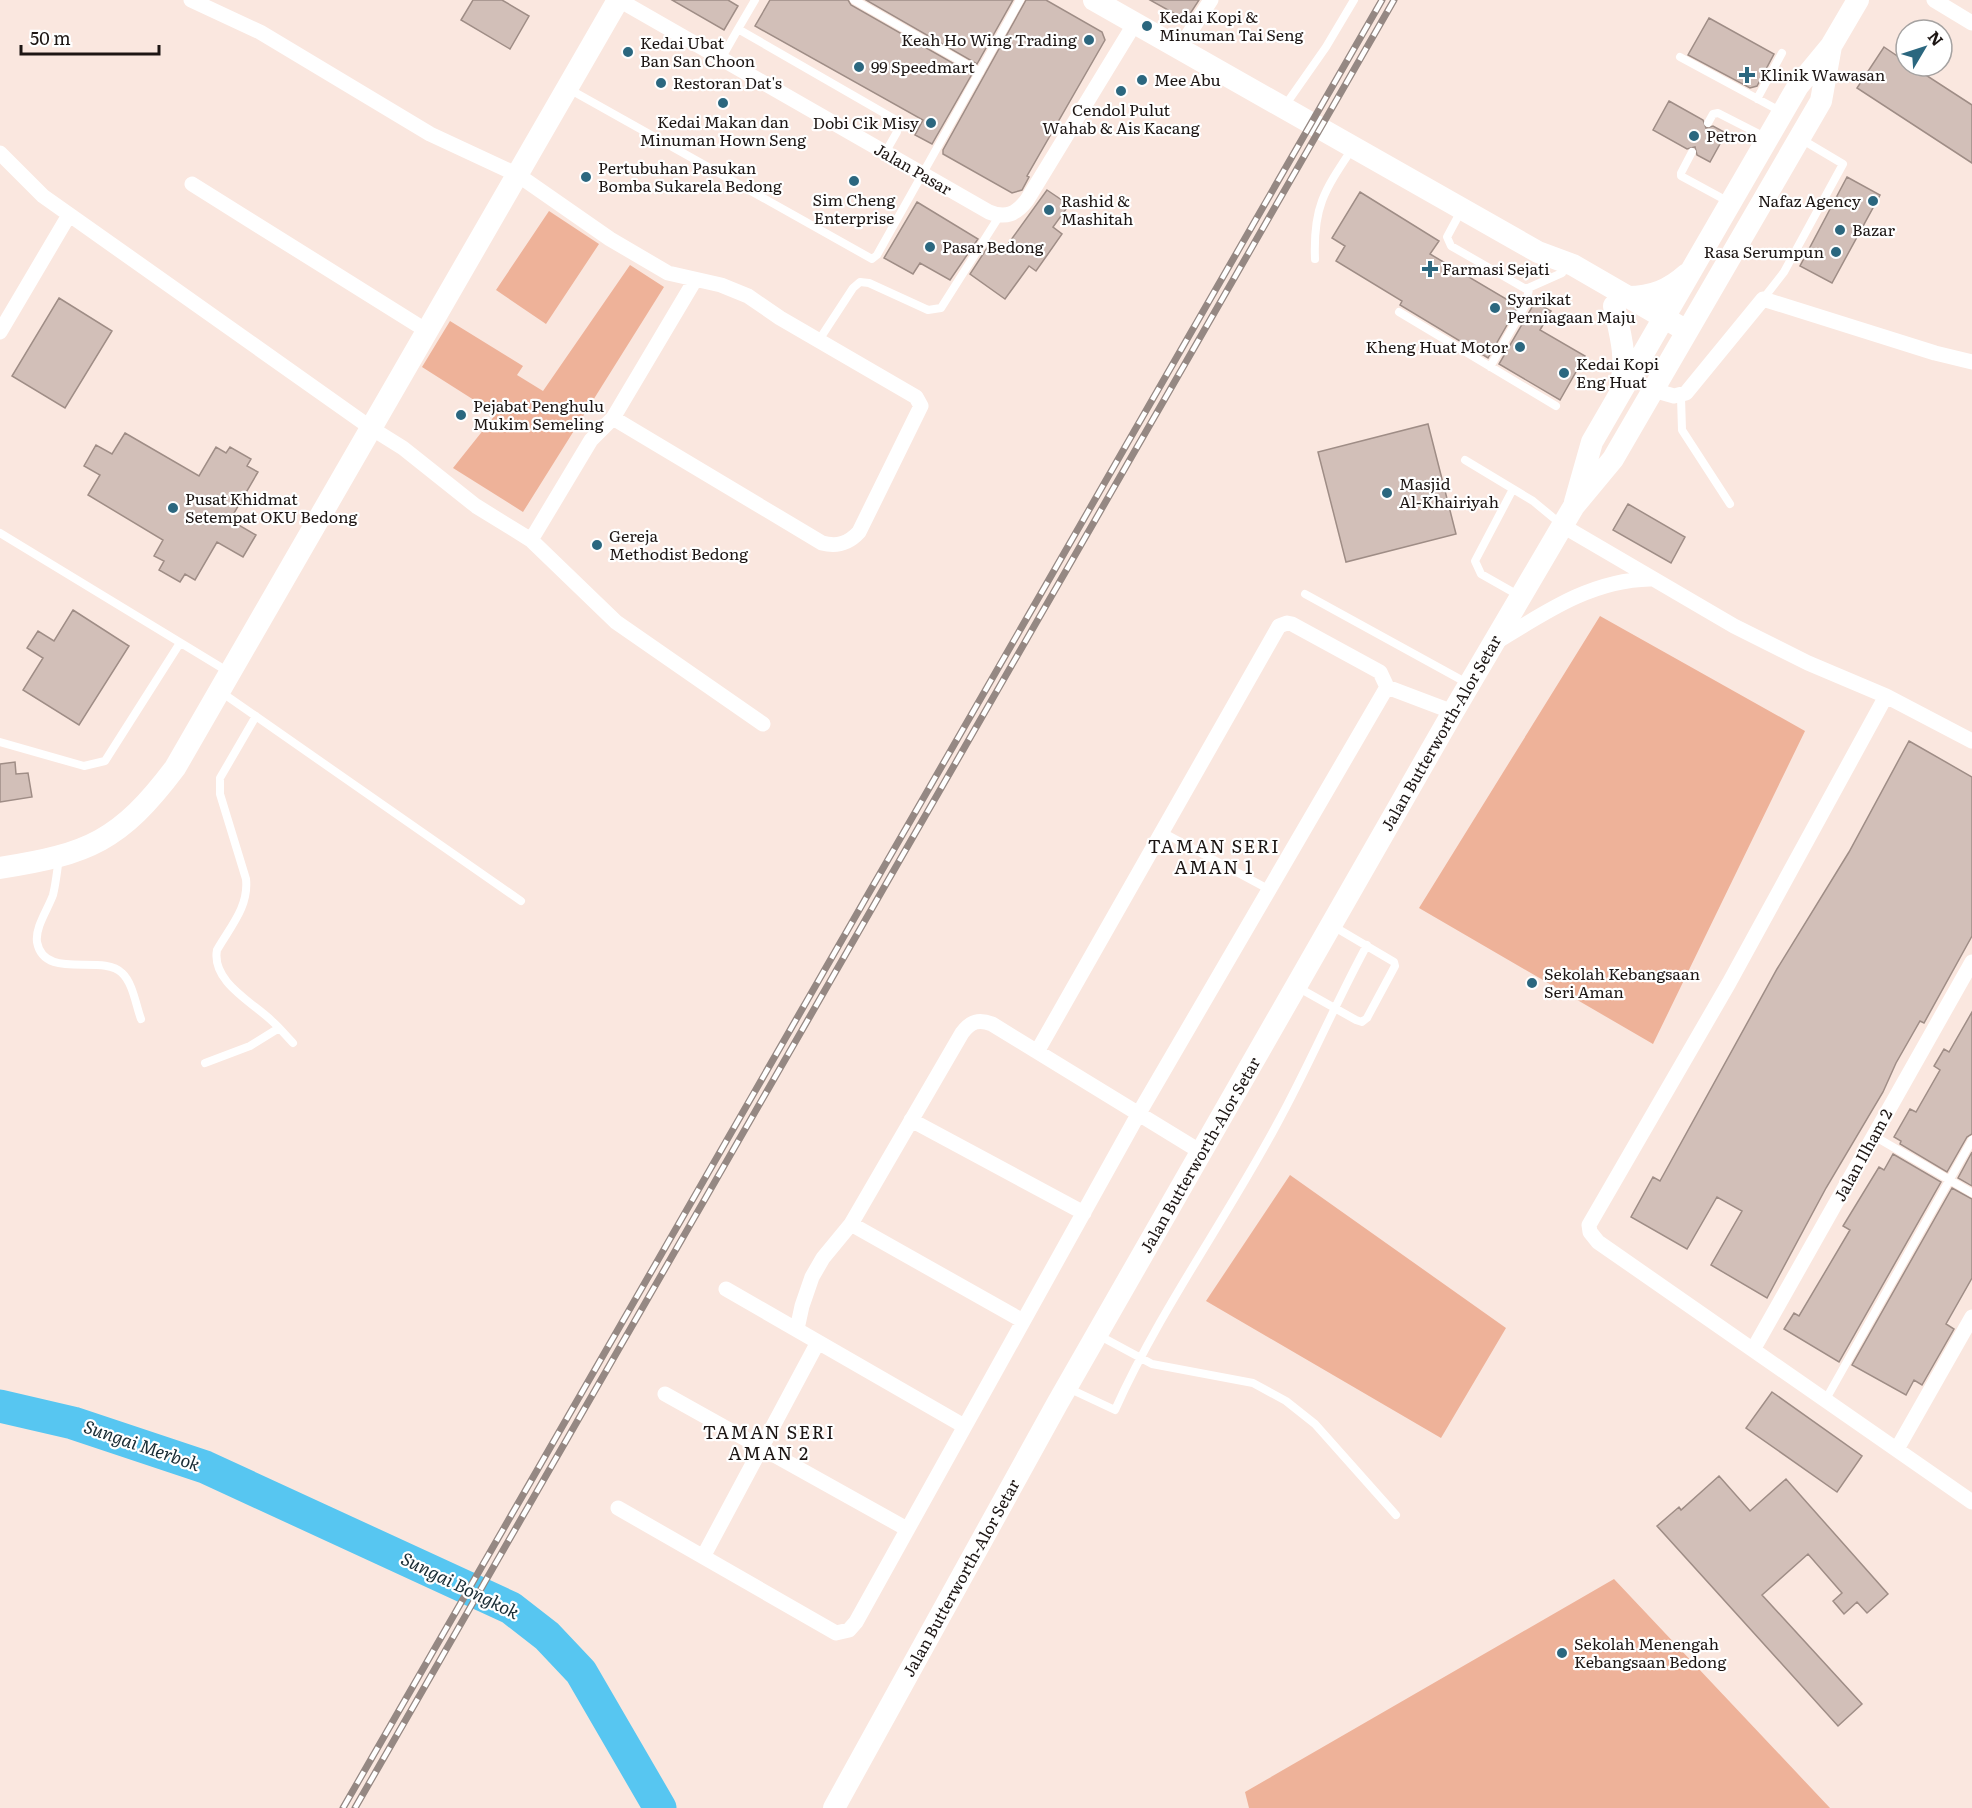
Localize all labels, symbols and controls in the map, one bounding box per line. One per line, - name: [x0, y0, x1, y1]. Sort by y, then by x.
- place label: Kedai Kopi & Minuman Tai Seng: [1159, 4, 1303, 46]
- scale bar: [21, 18, 159, 56]
- north arrow: [1894, 18, 1954, 78]
- marker: Kedai Kopi & Minuman Tai Seng: [1140, 19, 1154, 33]
- text: 50 m: [30, 24, 71, 51]
- text: N: [1923, 25, 1950, 51]
- place label: Keah Ho Wing Trading: [901, 27, 1077, 51]
- place label: Kedai Ubat Ban San Choon: [640, 30, 756, 72]
- marker: Keah Ho Wing Trading: [1082, 33, 1096, 47]
- marker: Kedai Ubat Ban San Choon: [621, 45, 635, 59]
- place label: 99 Speedmart: [871, 54, 975, 78]
- marker: 99 Speedmart: [852, 60, 866, 74]
- place label: Klinik Wawasan: [1760, 62, 1886, 86]
- marker: Klinik Wawasan: [1738, 66, 1756, 84]
- place label: Mee Abu: [1154, 67, 1221, 91]
- place label: Restoran Dat's: [673, 70, 782, 94]
- marker: Mee Abu: [1135, 73, 1149, 87]
- marker: Restoran Dat's: [654, 76, 668, 90]
- marker: Cendol Pulut Wahab & Ais Kacang: [1114, 84, 1128, 98]
- marker: Kedai Makan dan Minuman Hown Seng: [716, 96, 730, 110]
- place label: Cendol Pulut Wahab & Ais Kacang: [1042, 97, 1200, 139]
- place label: Kedai Makan dan Minuman Hown Seng: [640, 109, 806, 151]
- place label: Dobi Cik Misy: [813, 110, 920, 134]
- marker: Dobi Cik Misy: [924, 116, 938, 130]
- place label: Petron: [1706, 123, 1757, 147]
- marker: Petron: [1687, 129, 1701, 143]
- street label: Jalan Pasar: [870, 136, 957, 200]
- place label: Pertubuhan Pasukan Bomba Sukarela Bedong: [598, 155, 782, 197]
- marker: Pertubuhan Pasukan Bomba Sukarela Bedong: [579, 170, 593, 184]
- marker: Sim Cheng Enterprise: [847, 174, 861, 188]
- place label: Sim Cheng Enterprise: [813, 187, 895, 229]
- place label: Rashid & Mashitah: [1061, 188, 1134, 230]
- place label: Nafaz Agency: [1758, 188, 1862, 212]
- marker: Nafaz Agency: [1866, 194, 1880, 208]
- marker: Rashid & Mashitah: [1042, 203, 1056, 217]
- place label: Bazar: [1852, 217, 1895, 241]
- marker: Bazar: [1833, 223, 1847, 237]
- place label: Pasar Bedong: [942, 234, 1044, 258]
- place label: Rasa Serumpun: [1704, 239, 1824, 263]
- marker: Pasar Bedong: [923, 240, 937, 254]
- marker: Rasa Serumpun: [1829, 245, 1843, 259]
- place label: Farmasi Sejati: [1442, 256, 1550, 280]
- marker: Farmasi Sejati: [1423, 262, 1437, 276]
- place label: Syarikat Perniagaan Maju: [1507, 286, 1636, 328]
- marker: Syarikat Perniagaan Maju: [1488, 301, 1502, 315]
- place label: Kheng Huat Motor: [1365, 334, 1508, 358]
- marker: Kheng Huat Motor: [1513, 340, 1527, 354]
- place label: Kedai Kopi Eng Huat: [1576, 351, 1659, 393]
- marker: Kedai Kopi Eng Huat: [1557, 366, 1571, 380]
- place label: Pejabat Penghulu Mukim Semeling: [473, 393, 604, 435]
- marker: Pejabat Penghulu Mukim Semeling: [454, 408, 468, 422]
- place label: Masjid Al-Khairiyah: [1399, 471, 1499, 513]
- place label: Pusat Khidmat Setempat OKU Bedong: [185, 486, 357, 528]
- marker: Masjid Al-Khairiyah: [1380, 486, 1394, 500]
- marker: Pusat Khidmat Setempat OKU Bedong: [166, 501, 180, 515]
- place label: Gereja Methodist Bedong: [609, 523, 748, 565]
- marker: Gereja Methodist Bedong: [590, 538, 604, 552]
- street label: Jalan Butterworth-Alor Setar: [1374, 630, 1506, 835]
- district label: TAMAN SERI AMAN 1: [1148, 832, 1280, 880]
- place label: Sekolah Kebangsaan Seri Aman: [1544, 961, 1700, 1003]
- marker: Sekolah Kebangsaan Seri Aman: [1525, 976, 1539, 990]
- street label: Jalan Butterworth-Alor Setar: [1133, 1052, 1265, 1257]
- street label: Jalan Ilham 2: [1827, 1104, 1897, 1205]
- water label: Sungai Merbok: [81, 1412, 204, 1477]
- district label: TAMAN SERI AMAN 2: [703, 1418, 835, 1466]
- street label: Jalan Butterworth-Alor Setar: [896, 1474, 1025, 1681]
- water label: Sungai Bongkok: [397, 1544, 525, 1625]
- place label: Sekolah Menengah Kebangsaan Bedong: [1574, 1631, 1726, 1673]
- marker: Sekolah Menengah Kebangsaan Bedong: [1555, 1646, 1569, 1660]

